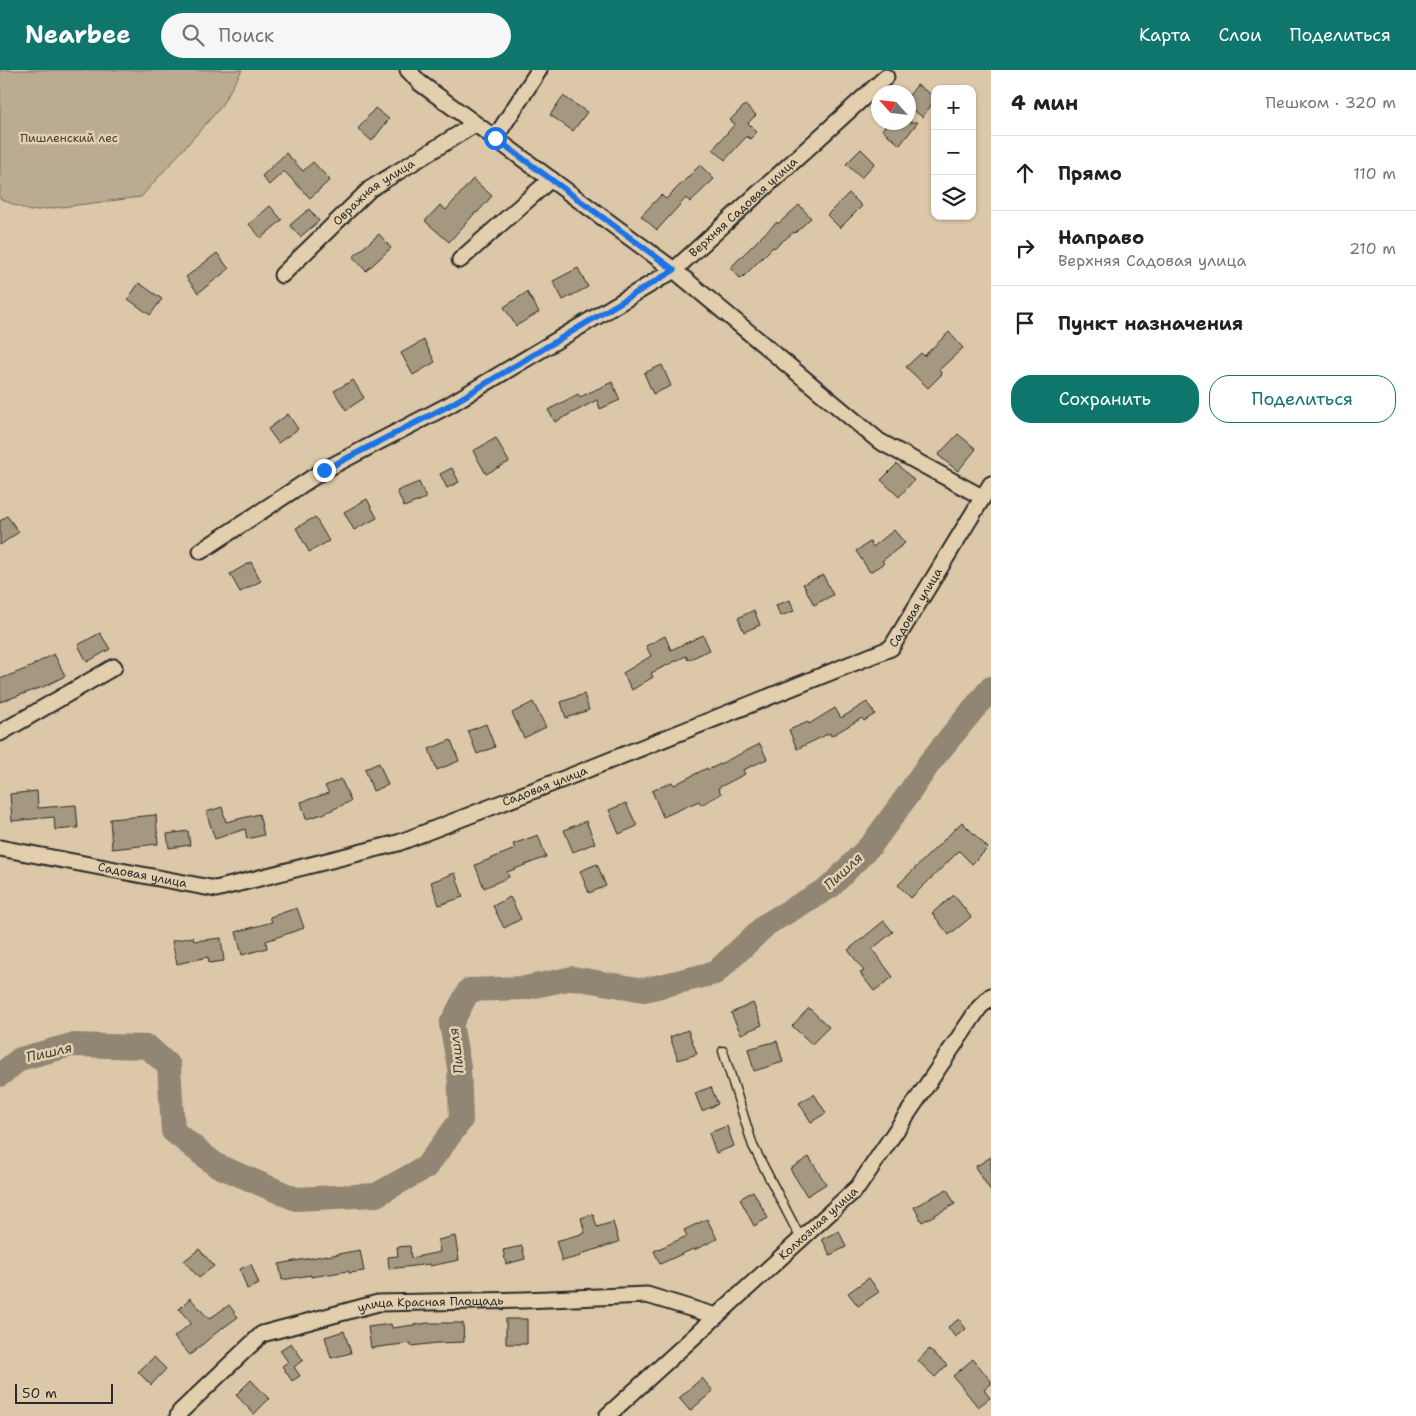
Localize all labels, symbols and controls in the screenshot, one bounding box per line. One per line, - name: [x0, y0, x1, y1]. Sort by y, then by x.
- search box: [161, 13, 511, 58]
- text: Nearbee: [25, 19, 131, 51]
- icon: search: [179, 21, 207, 49]
- text: Поиск: [219, 23, 274, 48]
- text: Карта: [1139, 23, 1190, 47]
- text: Слои: [1218, 23, 1262, 47]
- text: Поделиться: [1290, 23, 1391, 47]
- north arrow: [871, 85, 916, 130]
- map controls: [931, 85, 976, 220]
- button: +: [931, 85, 976, 130]
- text: 4 мин: [1011, 89, 1078, 117]
- text: Пешком · 320 m: [1265, 92, 1396, 113]
- route start: [484, 127, 507, 150]
- park label: Пишленский лес: [20, 130, 118, 146]
- button: −: [931, 130, 976, 175]
- street label: Верхняя Садовая улица: [685, 153, 801, 261]
- street label: Овражная улица: [329, 155, 418, 229]
- icon: ahead: [1011, 159, 1039, 187]
- text: Прямо: [1058, 161, 1122, 186]
- text: 110 m: [1353, 163, 1396, 184]
- button: layers: [931, 175, 976, 220]
- text: Направо: [1058, 225, 1144, 250]
- icon: right: [1011, 234, 1039, 262]
- text: 210 m: [1349, 238, 1396, 259]
- text: Верхняя Садовая улица: [1058, 250, 1246, 271]
- icon: arrive: [1011, 309, 1039, 337]
- text: Пункт назначения: [1058, 311, 1243, 336]
- button: Сохранить: [1011, 375, 1199, 423]
- button: Поделиться: [1209, 375, 1396, 423]
- route end: [313, 459, 336, 482]
- street label: Садовая улица: [885, 565, 946, 650]
- street label: Садовая улица: [500, 762, 590, 810]
- water label: Пишля: [820, 848, 866, 893]
- street label: Садовая улица: [97, 859, 189, 891]
- water label: Пишля: [444, 1027, 468, 1075]
- water label: Пишля: [24, 1038, 74, 1066]
- street label: Колхозная улица: [775, 1183, 862, 1263]
- street label: улица Красная Площадь: [356, 1292, 504, 1316]
- scale bar: [15, 1381, 112, 1404]
- text: 50 m: [22, 1384, 57, 1402]

